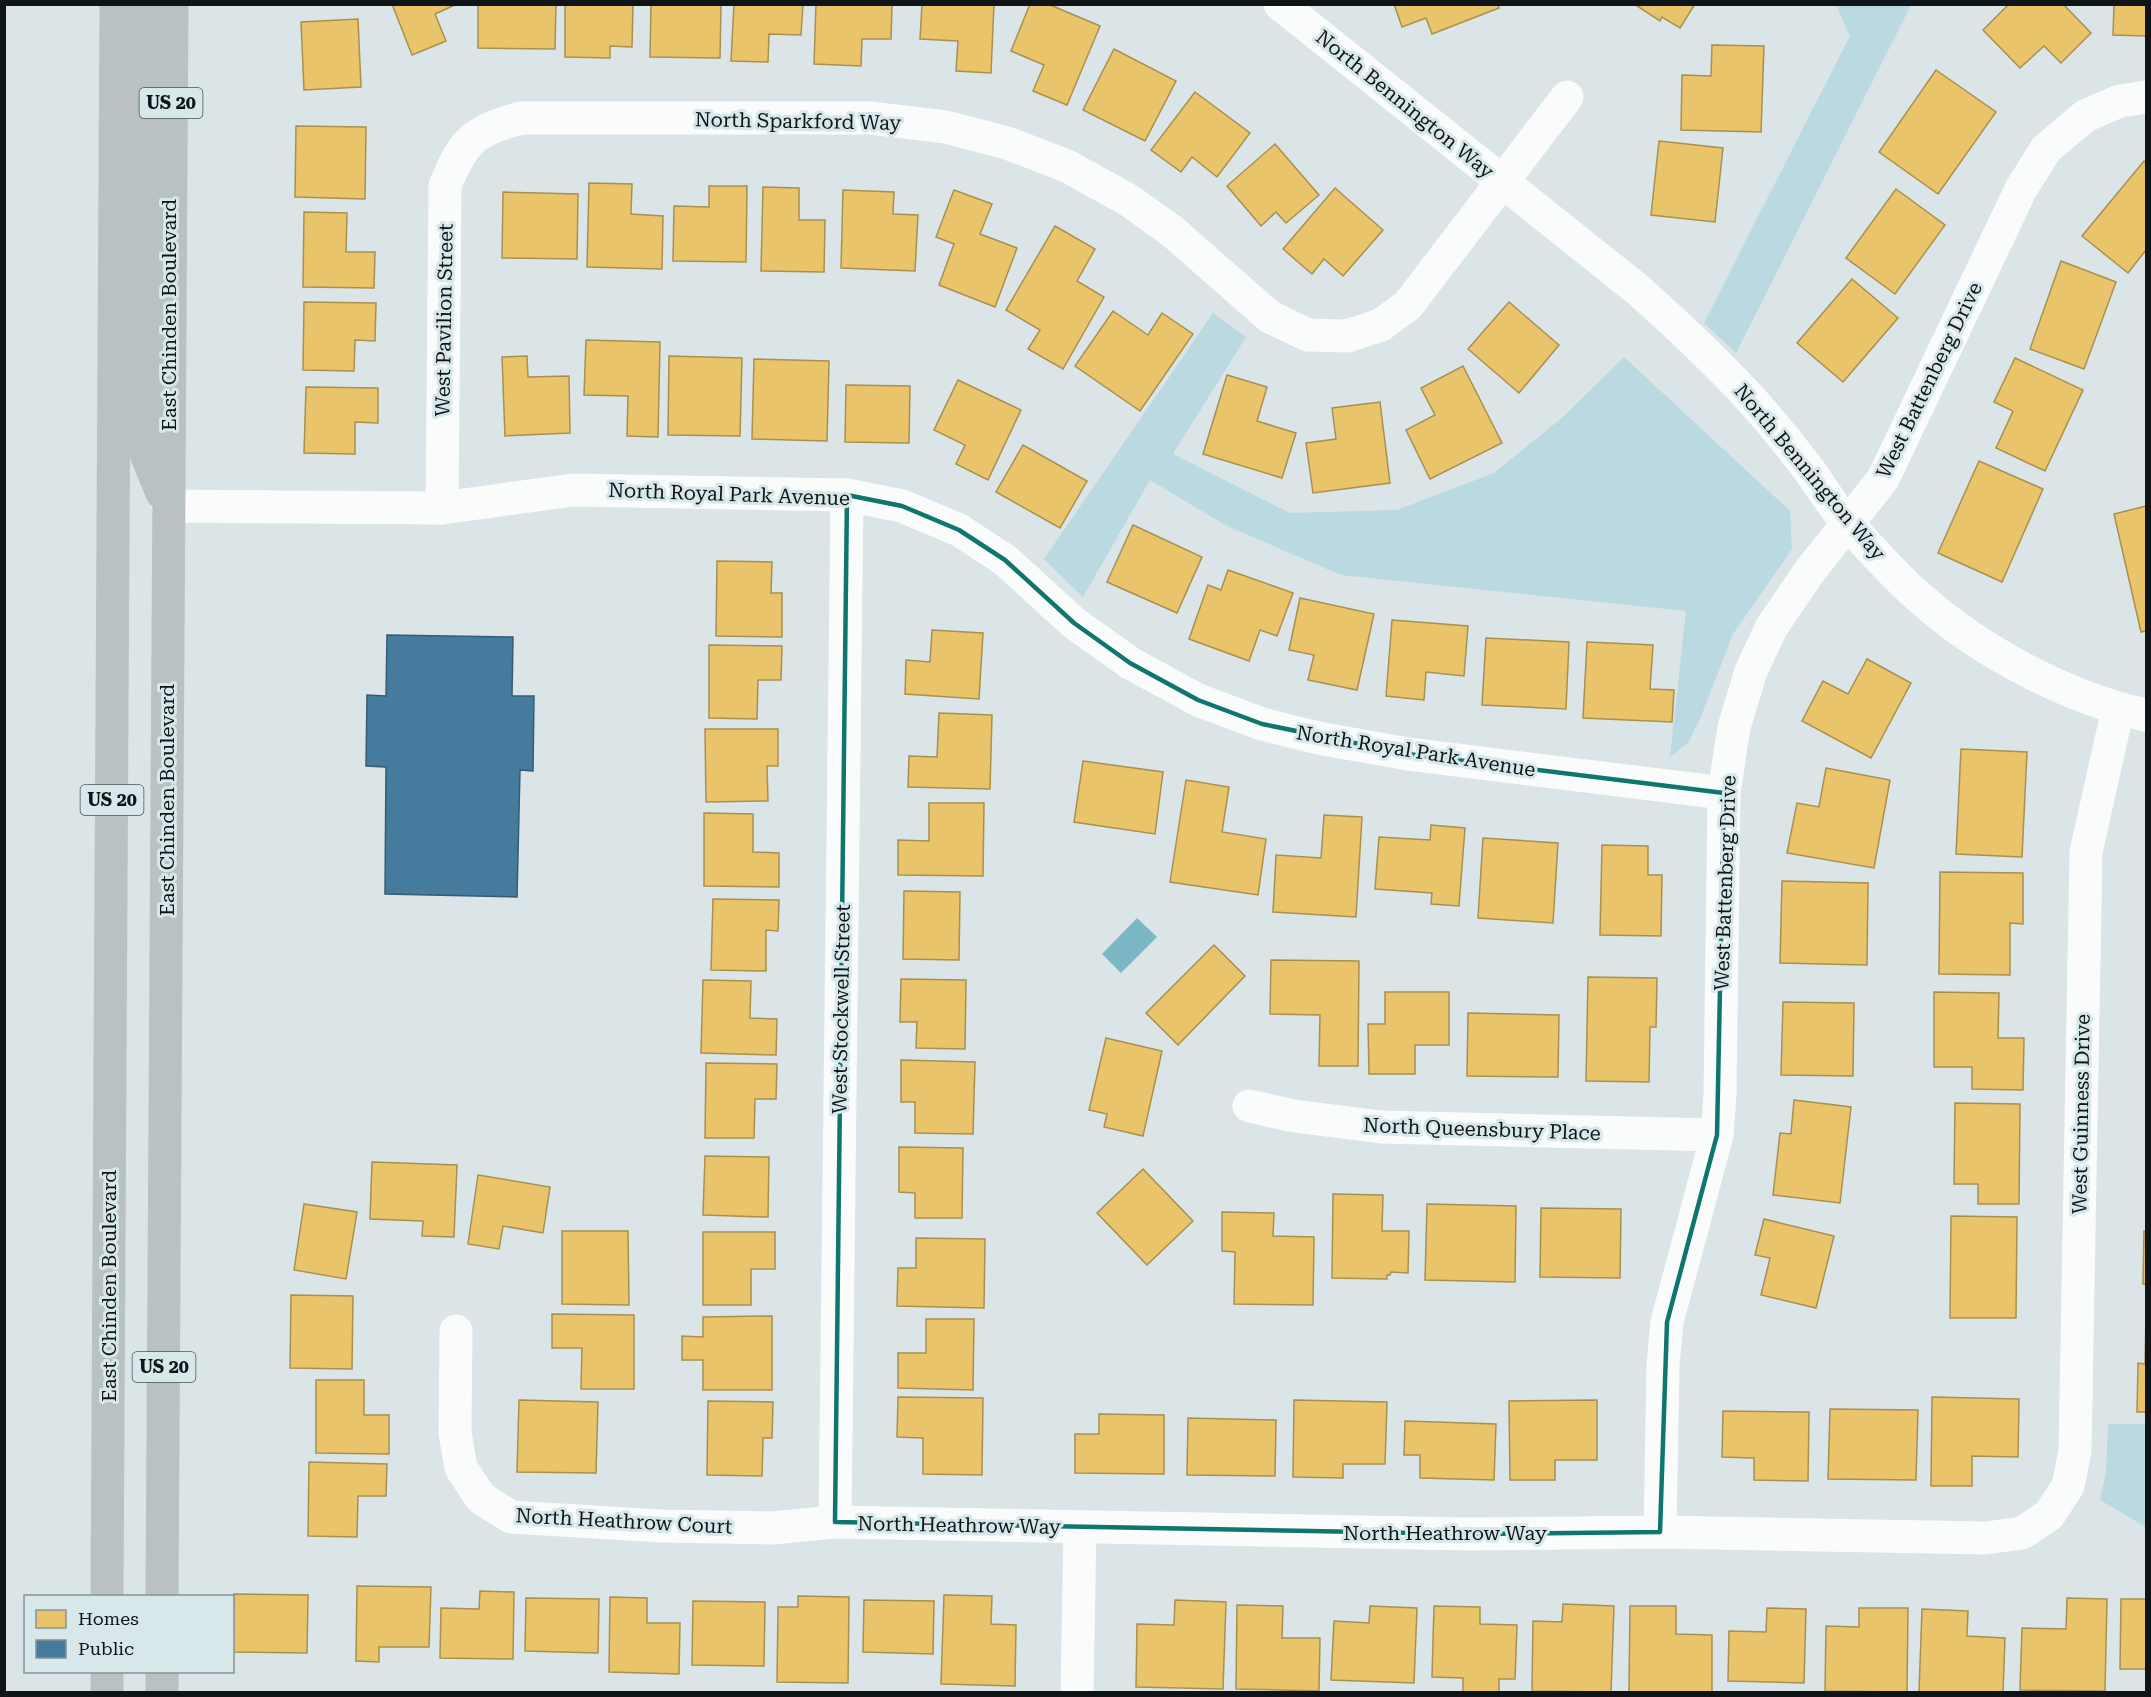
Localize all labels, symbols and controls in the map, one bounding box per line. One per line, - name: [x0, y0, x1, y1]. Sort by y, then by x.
- street label: North Bennington Way: [1311, 25, 1499, 183]
- road number: US 20: [140, 88, 202, 118]
- street label: North Sparkford Way: [695, 107, 902, 135]
- street label: East Chinden Boulevard: [157, 199, 181, 431]
- street label: West Pavilion Street: [430, 223, 458, 417]
- street label: West Battenberg Drive: [1871, 278, 1987, 482]
- street label: North Bennington Way: [1729, 379, 1891, 565]
- street label: North Royal Park Avenue: [608, 478, 850, 510]
- street label: East Chinden Boulevard: [155, 684, 179, 916]
- street label: North Royal Park Avenue: [1295, 720, 1537, 782]
- street label: West Battenberg Drive: [1709, 775, 1741, 991]
- road number: US 20: [80, 785, 144, 815]
- street label: West Stockwell Street: [827, 903, 855, 1114]
- street label: West Guinness Drive: [2067, 1014, 2095, 1214]
- street label: North Queensbury Place: [1363, 1113, 1601, 1145]
- street label: East Chinden Boulevard: [97, 1170, 121, 1402]
- road number: US 20: [132, 1352, 195, 1382]
- street label: North Heathrow Court: [515, 1503, 734, 1539]
- street label: North Heathrow Way: [857, 1511, 1061, 1539]
- street label: North Heathrow Way: [1343, 1521, 1547, 1545]
- legend: [24, 1595, 234, 1673]
- text: Homes: [78, 1608, 139, 1629]
- text: Public: [78, 1638, 134, 1659]

